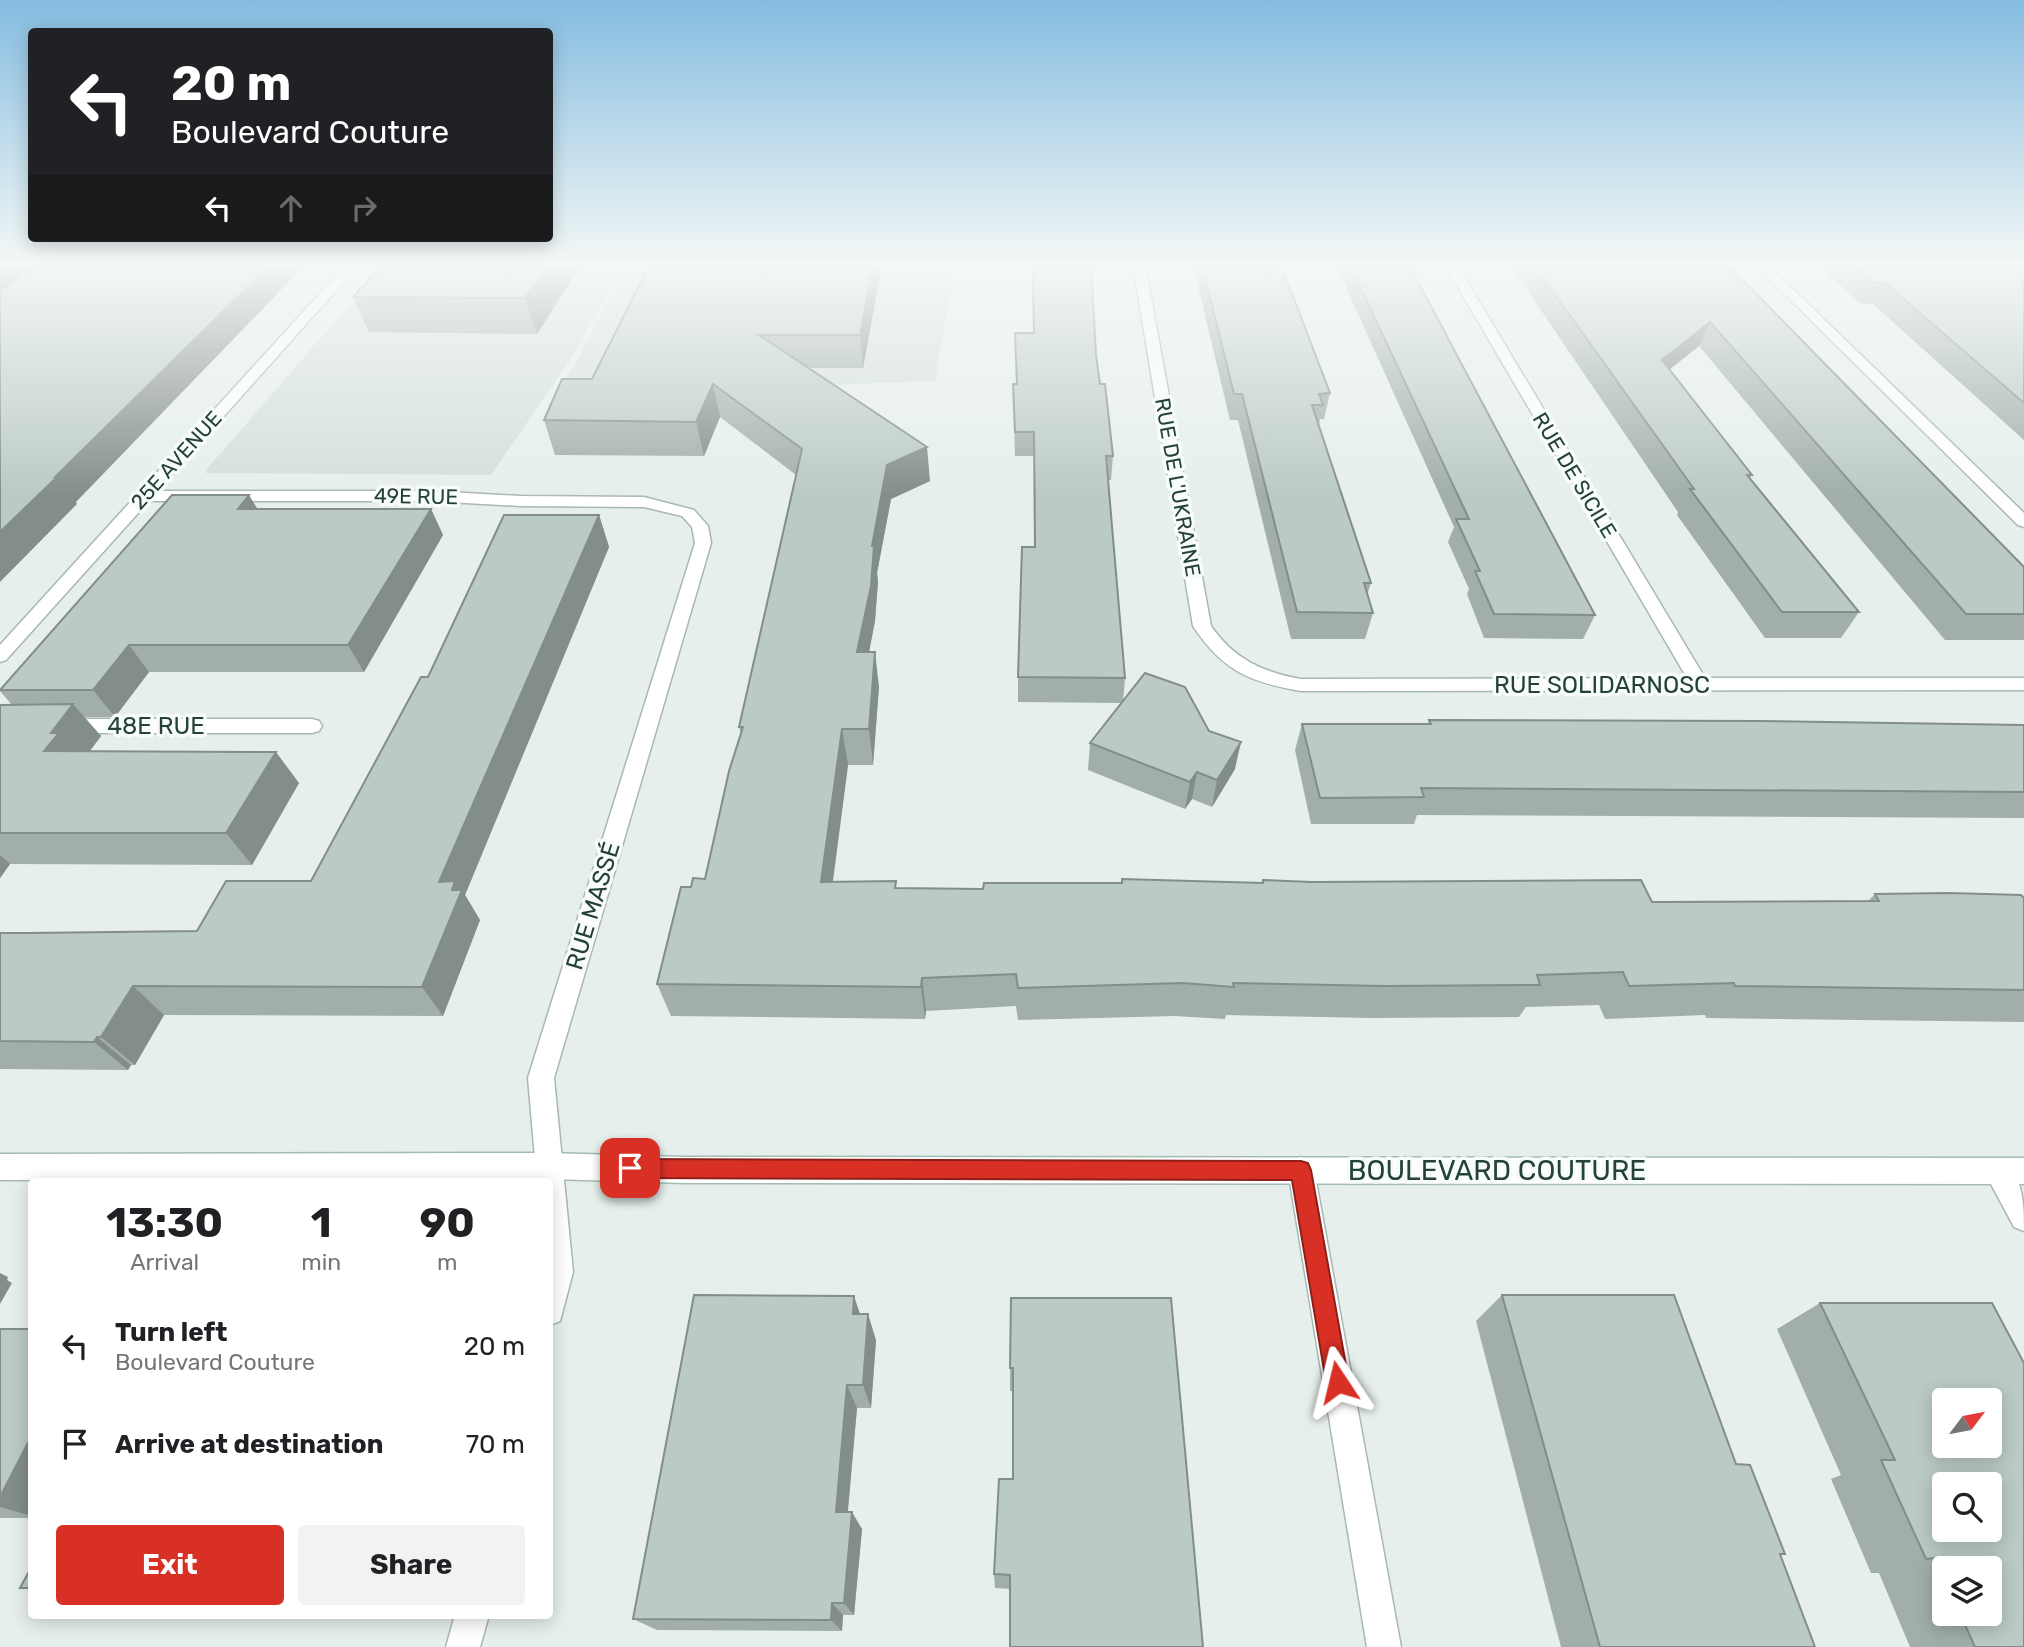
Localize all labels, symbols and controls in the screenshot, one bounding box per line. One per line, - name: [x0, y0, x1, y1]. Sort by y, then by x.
- text: 20 m: [171, 54, 292, 112]
- icon: left: [56, 56, 147, 147]
- text: Boulevard Couture: [171, 113, 449, 151]
- icon: left: [199, 189, 237, 227]
- icon: ahead: [272, 189, 310, 227]
- icon: right: [345, 189, 383, 227]
- street label: RUE DE L'UKRAINE: [1150, 396, 1206, 578]
- street label: 25E AVENUE: [125, 406, 227, 514]
- street label: RUE DE SICILE: [1528, 408, 1622, 542]
- street label: 49E RUE: [374, 483, 458, 509]
- street label: RUE SOLIDARNOSC: [1494, 671, 1710, 699]
- street label: 48E RUE: [107, 712, 205, 740]
- street label: RUE MASSÉ: [560, 839, 626, 973]
- pin: [600, 1138, 660, 1198]
- icon: arrive: [611, 1149, 649, 1187]
- street label: BOULEVARD COUTURE: [1348, 1154, 1646, 1187]
- text: 13:30: [106, 1198, 223, 1248]
- text: 1: [311, 1198, 332, 1248]
- text: 90: [419, 1198, 475, 1248]
- text: Arrival: [130, 1248, 199, 1276]
- text: min: [301, 1248, 341, 1276]
- text: m: [437, 1248, 457, 1276]
- text: Turn left: [115, 1317, 227, 1348]
- icon: left: [56, 1327, 94, 1365]
- text: 20 m: [464, 1331, 525, 1362]
- position arrow: [1301, 1345, 1375, 1419]
- text: Boulevard Couture: [115, 1348, 315, 1376]
- north arrow: [1932, 1388, 2002, 1458]
- map controls: [1932, 1388, 2002, 1626]
- icon: arrive: [56, 1425, 94, 1463]
- text: Arrive at destination: [115, 1429, 383, 1460]
- text: 70 m: [466, 1429, 525, 1460]
- button: search: [1932, 1472, 2002, 1542]
- button: Exit: [56, 1525, 284, 1605]
- button: Share: [298, 1525, 525, 1605]
- button: layers: [1932, 1556, 2002, 1626]

